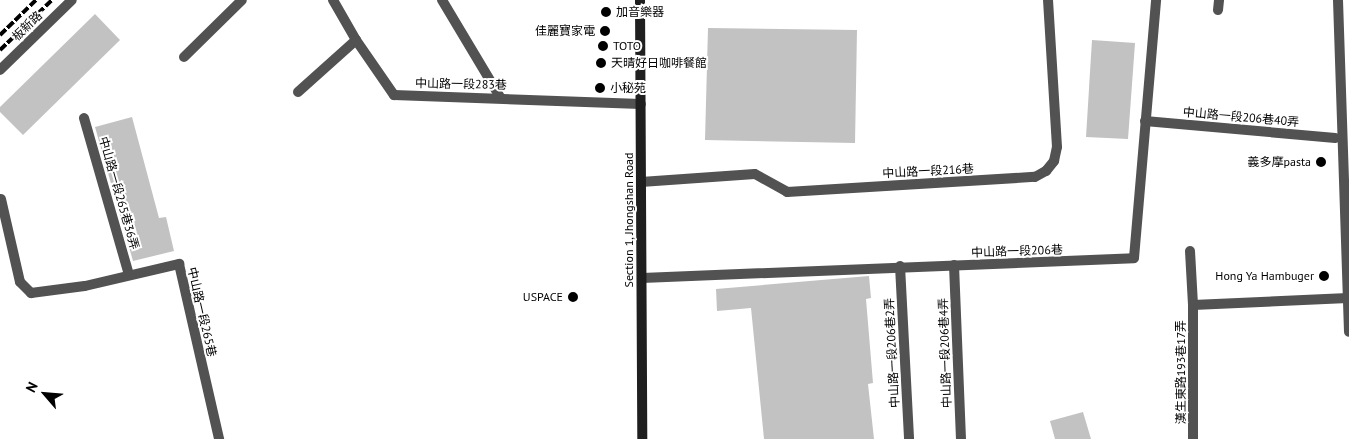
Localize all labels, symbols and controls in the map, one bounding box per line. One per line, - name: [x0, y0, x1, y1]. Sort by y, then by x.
- place label: 加音樂器: [616, 5, 664, 19]
- marker: 加音樂器: [600, 6, 612, 18]
- street label: 板新路: [9, 8, 45, 44]
- place label: 佳麗寶家電: [535, 24, 595, 38]
- marker: 佳麗寶家電: [599, 25, 611, 37]
- place label: TOTO: [613, 39, 641, 53]
- marker: TOTO: [597, 40, 609, 52]
- place label: 天晴好日咖啡餐館: [611, 56, 707, 70]
- marker: 天晴好日咖啡餐館: [595, 57, 607, 69]
- street label: 中山路一段283巷: [415, 76, 507, 92]
- place label: 小秘苑: [610, 81, 646, 95]
- marker: 小秘苑: [594, 82, 606, 94]
- street label: 中山路一段206巷40弄: [1182, 105, 1300, 129]
- street label: 中山路一段265巷36弄: [96, 135, 142, 251]
- street label: Section 1, Jhongshan Road: [622, 152, 636, 288]
- place label: 義多摩pasta: [1247, 155, 1311, 169]
- marker: 義多摩pasta: [1315, 156, 1327, 168]
- street label: 中山路一段216巷: [882, 161, 974, 181]
- street label: 中山路一段206巷: [971, 242, 1063, 260]
- street label: 中山路一段265巷: [185, 266, 219, 358]
- place label: Hong Ya Hambuger: [1215, 269, 1314, 283]
- marker: Hong Ya Hambuger: [1318, 270, 1330, 282]
- place label: USPACE: [523, 290, 563, 304]
- marker: USPACE: [567, 291, 579, 303]
- street label: 中山路一段206巷2弄: [882, 298, 902, 408]
- street label: 中山路一段206巷4弄: [936, 298, 954, 408]
- street label: 漢生東路193巷17弄: [1174, 320, 1188, 424]
- north arrow: [20, 369, 70, 419]
- text: N: [22, 379, 42, 395]

